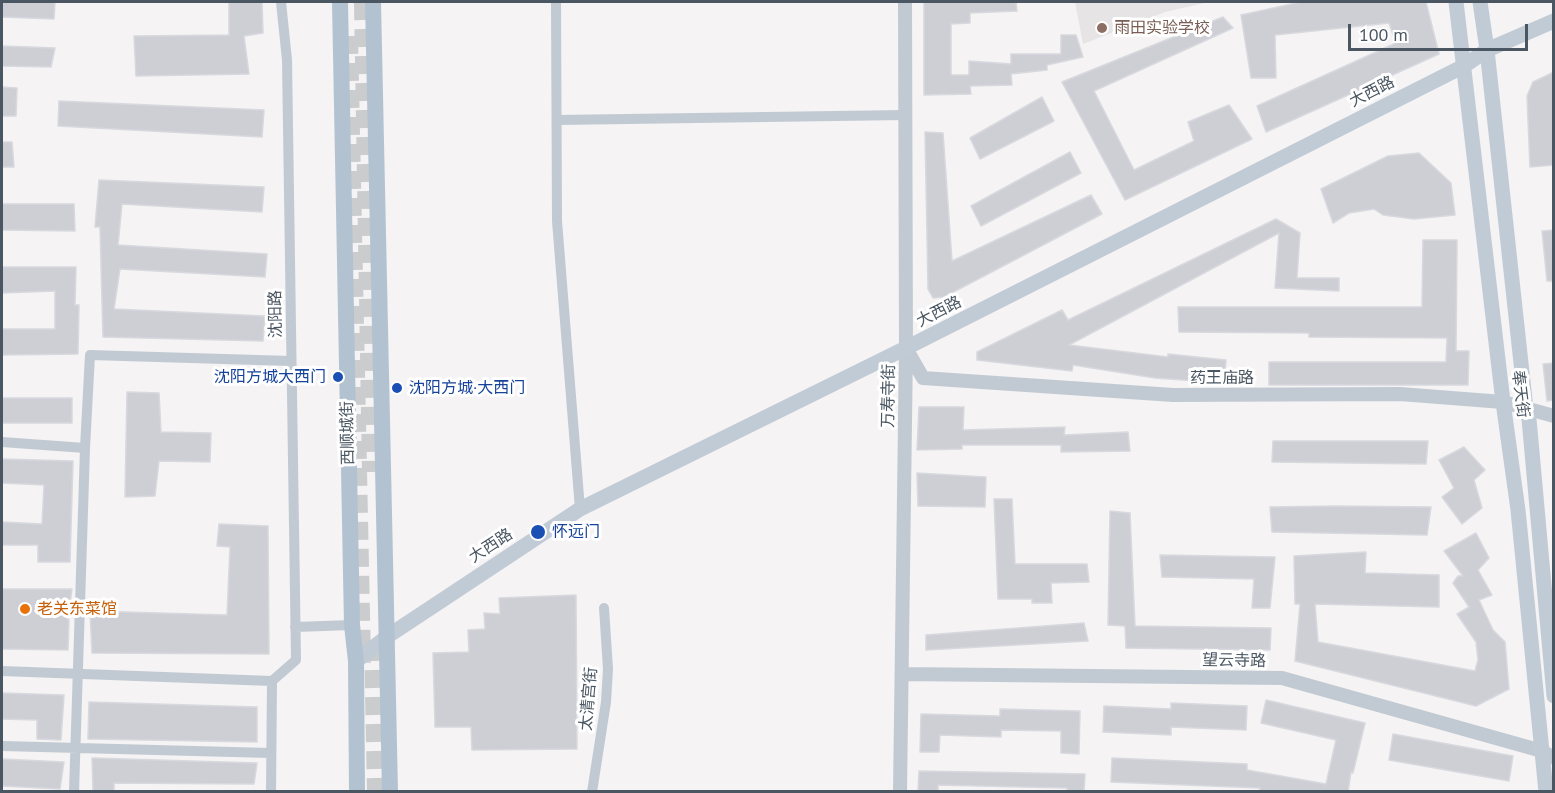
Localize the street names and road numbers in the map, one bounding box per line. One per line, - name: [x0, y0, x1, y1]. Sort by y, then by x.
- street label: 大西路: [1346, 73, 1398, 111]
- street label: 沈阳路: [266, 290, 286, 338]
- street label: 大西路: [913, 293, 965, 331]
- street label: 万寿寺街: [879, 364, 899, 428]
- street label: 药王庙路: [1190, 368, 1254, 388]
- street label: 奉天街: [1508, 369, 1532, 419]
- street label: 西顺城街: [338, 401, 358, 465]
- street label: 大西路: [466, 525, 516, 567]
- street label: 望云寺路: [1202, 651, 1266, 671]
- street label: 太清宫街: [577, 666, 601, 732]

